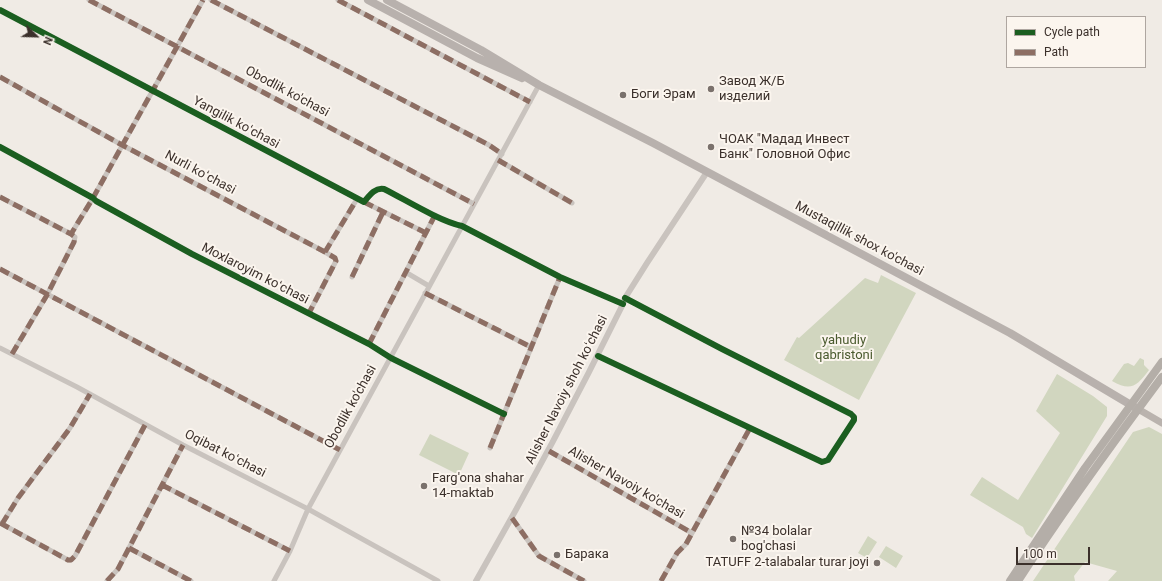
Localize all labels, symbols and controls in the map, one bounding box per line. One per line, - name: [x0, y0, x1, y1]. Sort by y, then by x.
- north arrow: [16, 16, 56, 56]
- legend: [1006, 16, 1146, 68]
- text: Cycle path: [1044, 25, 1100, 39]
- text: N: [40, 35, 55, 47]
- text: Path: [1044, 45, 1069, 59]
- street label: Obodlik ko'chasi: [242, 63, 332, 121]
- place label: Завод Ж/Б изделий: [719, 74, 785, 105]
- marker: Завод Ж/Б изделий: [706, 84, 716, 94]
- place label: Боги Эрам: [631, 87, 696, 103]
- marker: Боги Эрам: [618, 90, 628, 100]
- street label: Yangilik koʻchasi: [190, 94, 282, 152]
- place label: ЧОАК "Мадад Инвест Банк" Головной Офис: [719, 132, 850, 163]
- marker: ЧОАК "Мадад Инвест Банк" Головной Офис: [706, 142, 716, 152]
- street label: Nurli koʻchasi: [162, 148, 238, 198]
- street label: Mustaqillik shox ko'chasi: [792, 199, 926, 279]
- street label: Moxlaroyim koʻchasi: [199, 240, 311, 308]
- street label: Alisher Navoiy shoh koʻchasi: [523, 313, 611, 467]
- park label: yahudiy qabristoni: [815, 333, 873, 364]
- street label: Obodlik ko'chasi: [322, 363, 380, 451]
- street label: Oqibat koʻchasi: [182, 427, 268, 481]
- street label: Alisher Navoiy ko'chasi: [565, 443, 687, 523]
- place label: Farg'ona shahar 14-maktab: [432, 471, 524, 502]
- marker: Farg'ona shahar 14-maktab: [419, 481, 429, 491]
- place label: №34 bolalar bog'chasi: [741, 524, 812, 555]
- marker: №34 bolalar bog'chasi: [728, 534, 738, 544]
- scale bar: [1018, 539, 1092, 565]
- place label: Барака: [565, 547, 609, 563]
- text: 100 m: [1023, 547, 1057, 561]
- marker: Барака: [552, 550, 562, 560]
- place label: TATUFF 2-talabalar turar joyi: [706, 555, 869, 571]
- marker: TATUFF 2-talabalar turar joyi: [872, 558, 882, 568]

